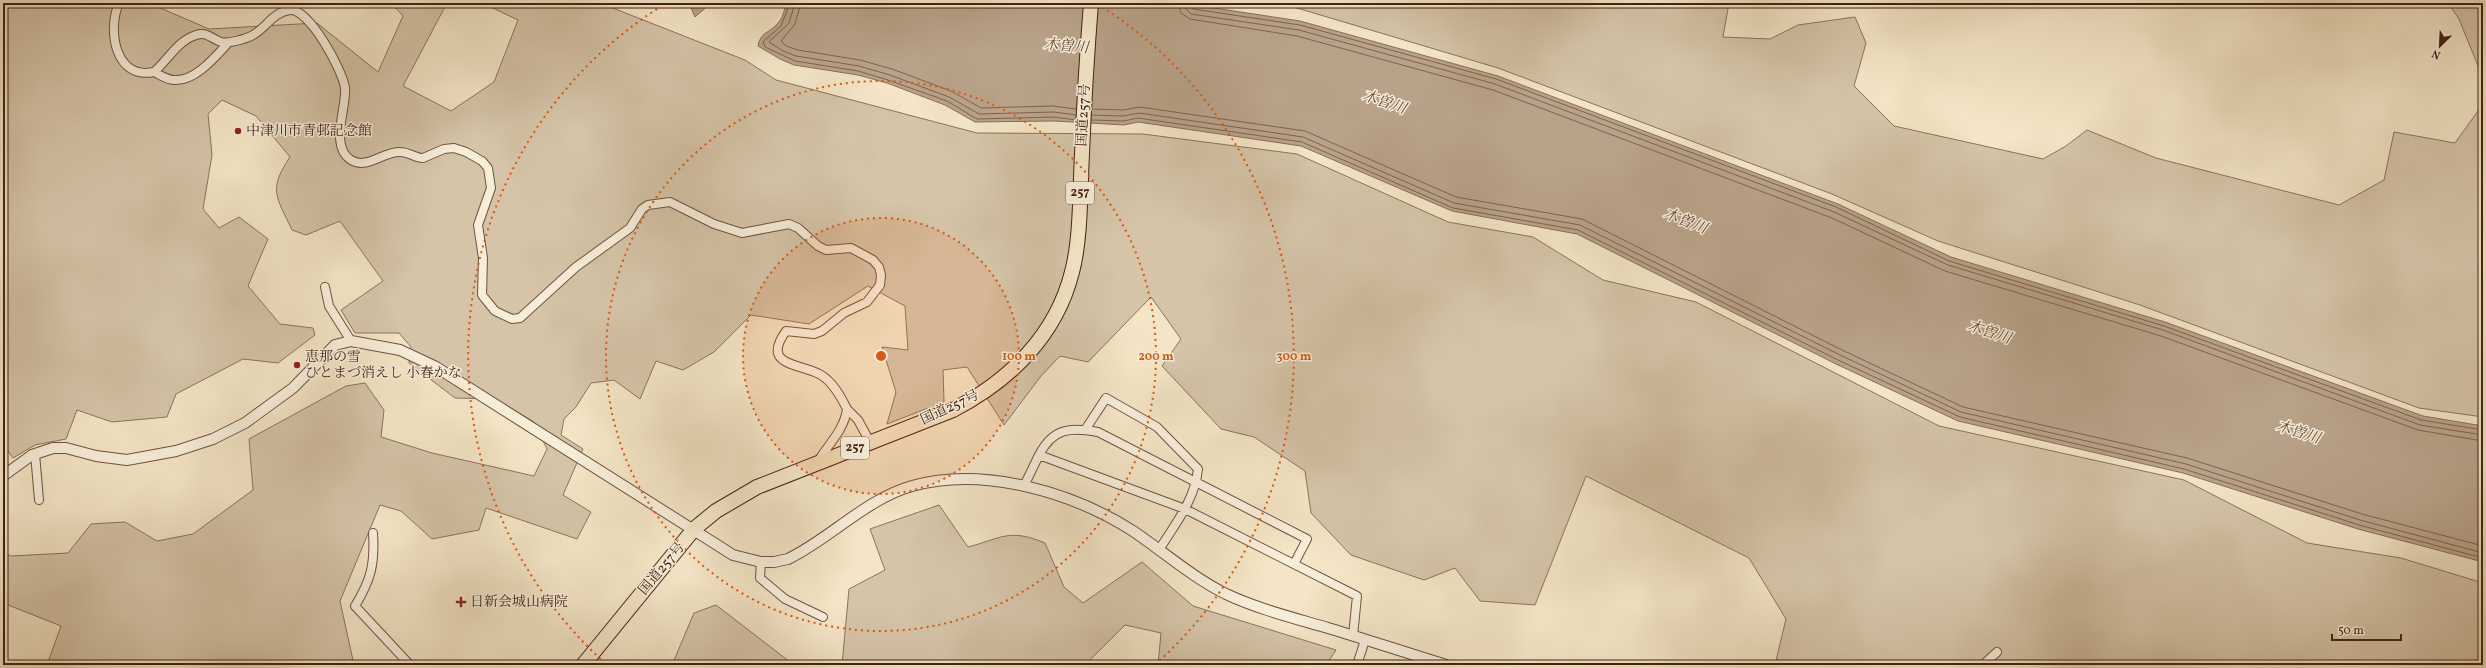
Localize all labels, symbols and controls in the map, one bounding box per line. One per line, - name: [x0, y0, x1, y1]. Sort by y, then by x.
- north arrow: [2420, 26, 2460, 66]
- water label: 木曽川: [1043, 35, 1091, 60]
- text: N: [2430, 45, 2443, 62]
- street label: 国道257号: [1073, 83, 1095, 147]
- water label: 木曽川: [1359, 86, 1411, 121]
- place label: 中津川市青邨記念館: [246, 122, 372, 141]
- marker: 中津川市青邨記念館: [233, 126, 243, 136]
- road number: 257: [1066, 182, 1094, 204]
- water label: 木曽川: [1660, 204, 1712, 241]
- water label: 木曽川: [1964, 316, 2016, 351]
- place label: 恵那の雪 ひとまづ消えし 小春かな: [305, 348, 462, 383]
- centre of rings: [874, 349, 888, 363]
- text: 100 m: [1002, 349, 1036, 365]
- text: 200 m: [1138, 349, 1174, 365]
- text: 300 m: [1277, 349, 1312, 365]
- marker: 恵那の雪 ひとまづ消えし 小春かな: [292, 360, 302, 370]
- street label: 国道257号: [917, 386, 983, 430]
- water label: 木曽川: [2273, 416, 2325, 451]
- road number: 257: [841, 437, 869, 459]
- street label: 国道257号: [634, 539, 690, 599]
- place label: 日新会城山病院: [470, 593, 568, 612]
- marker: 日新会城山病院: [455, 596, 467, 608]
- scale bar: [2332, 616, 2401, 642]
- text: 50 m: [2338, 623, 2364, 639]

